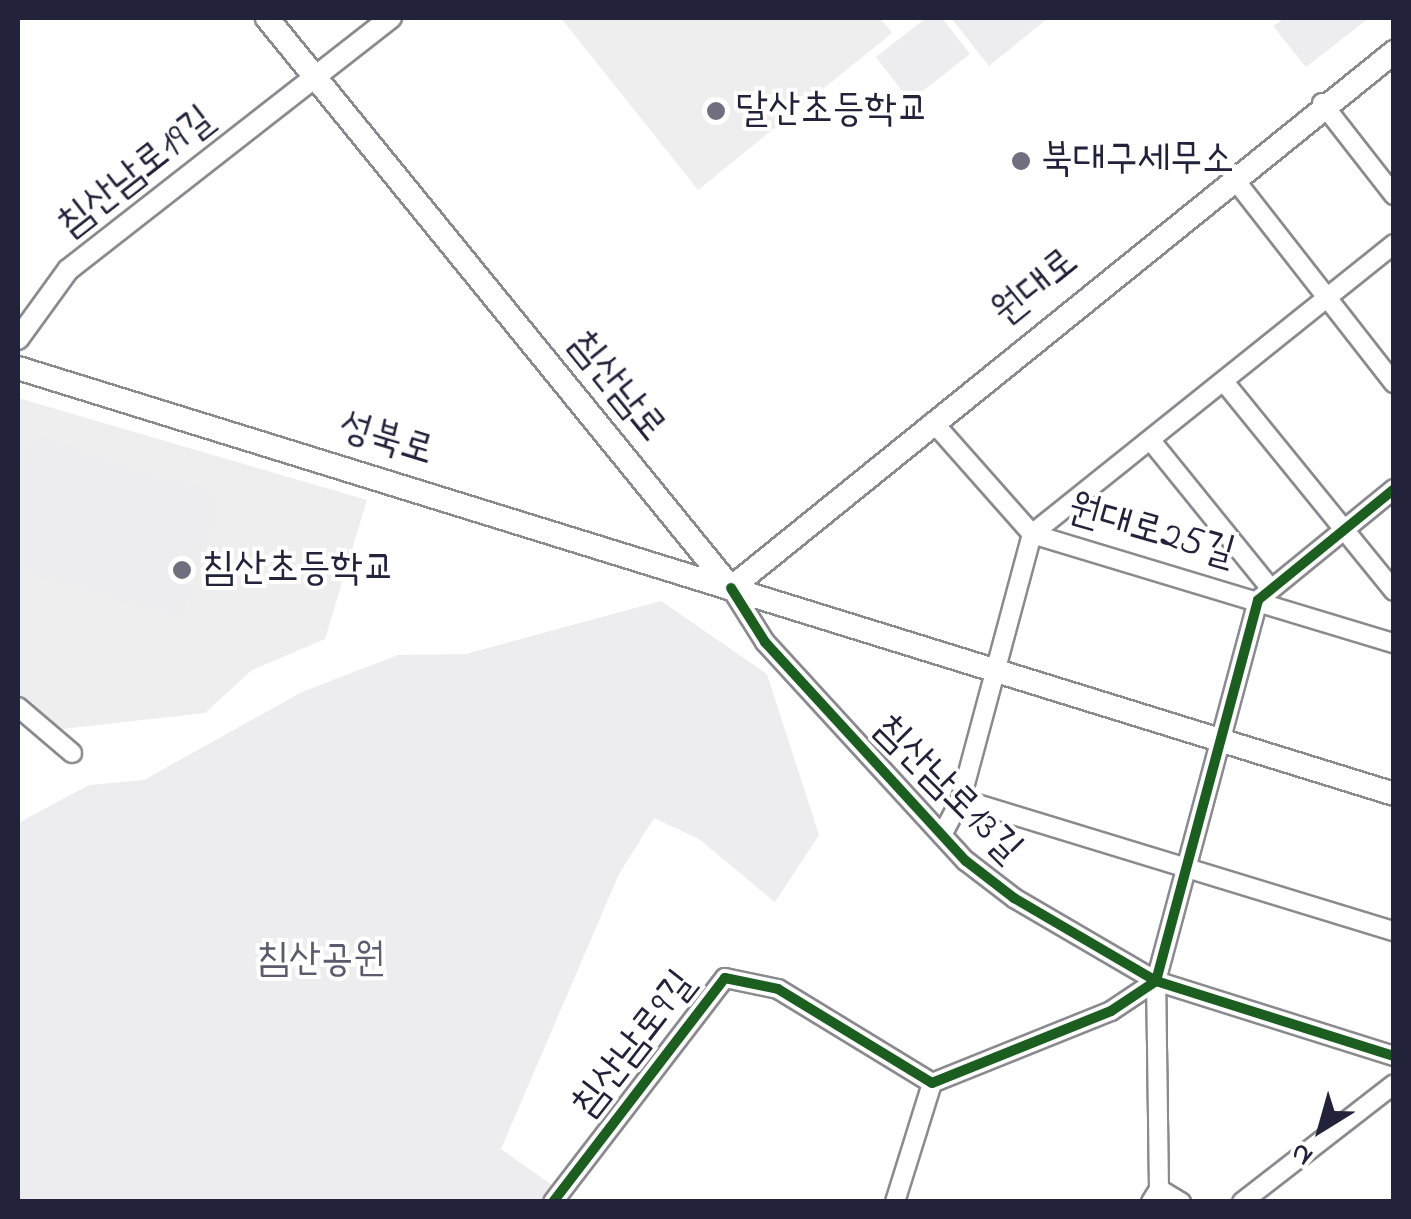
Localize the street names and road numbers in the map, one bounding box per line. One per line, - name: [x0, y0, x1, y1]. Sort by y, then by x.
- street label: 침산남로19길: [49, 97, 225, 249]
- street label: 원대로: [983, 239, 1089, 337]
- street label: 침산남로: [557, 322, 675, 452]
- street label: 성북로: [333, 403, 439, 477]
- street label: 원대로25길: [1062, 485, 1240, 579]
- street label: 침산남로13길: [863, 706, 1031, 874]
- street label: 침산남로9길: [563, 962, 707, 1128]

